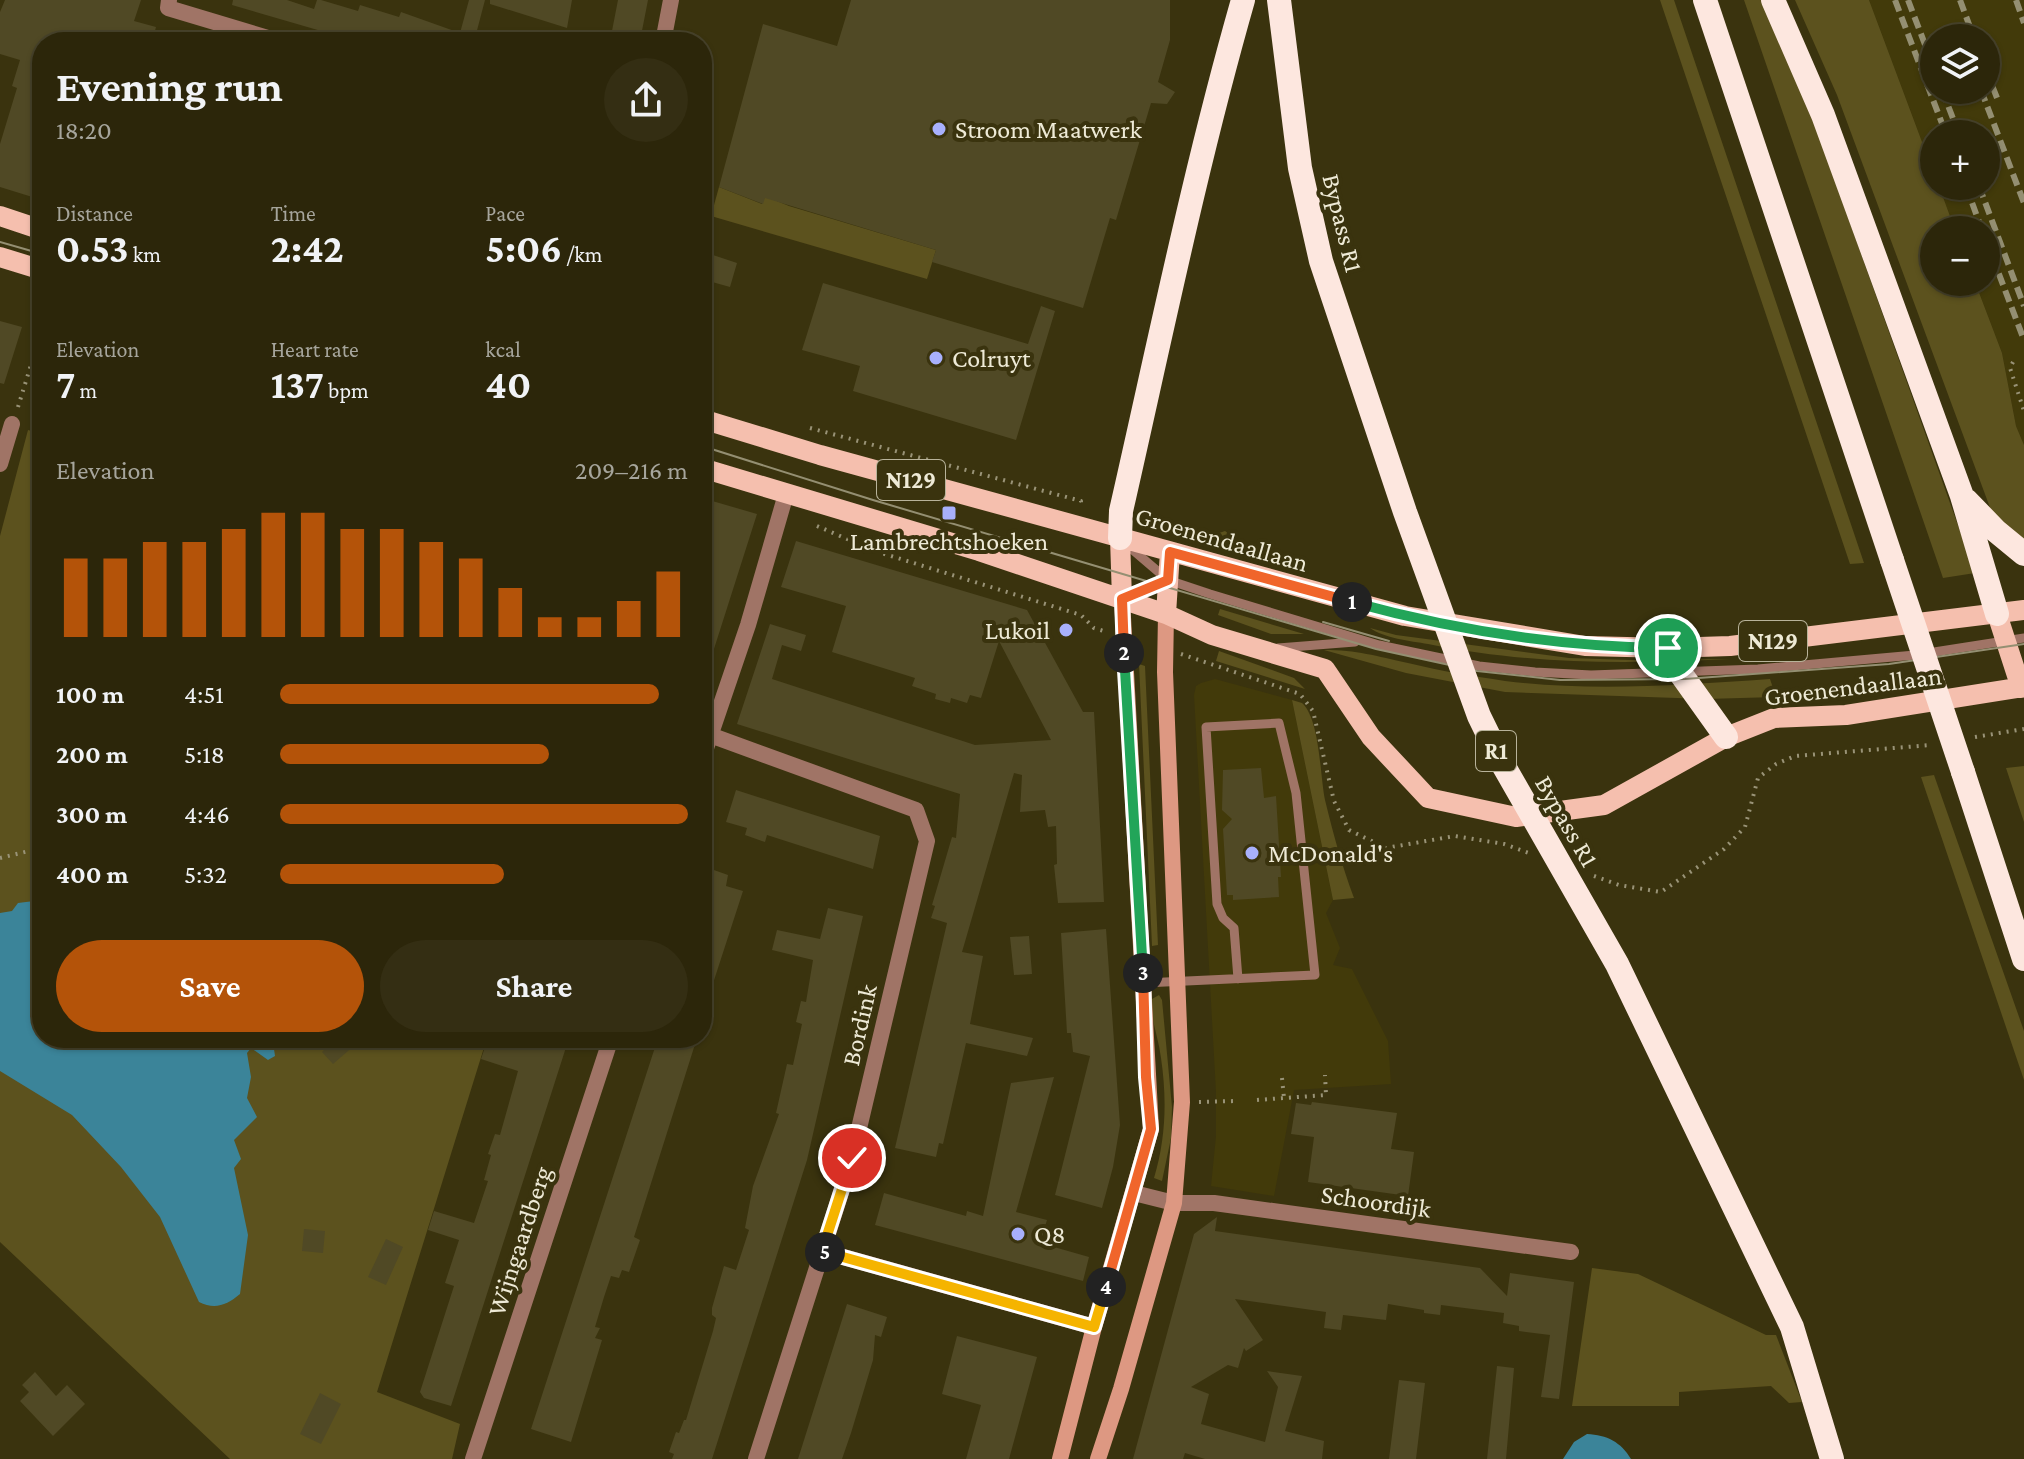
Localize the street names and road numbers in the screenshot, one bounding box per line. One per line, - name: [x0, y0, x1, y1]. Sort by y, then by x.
- street label: Bypass R1: [1316, 171, 1369, 275]
- road number: N129: [877, 460, 945, 500]
- street label: Groenendaallaan: [1132, 501, 1312, 578]
- road number: N129: [1739, 621, 1807, 661]
- street label: Groenendaallaan: [1763, 661, 1943, 712]
- road number: R1: [1476, 731, 1516, 771]
- street label: Bypass R1: [1529, 771, 1604, 872]
- street label: Bordink: [836, 981, 883, 1069]
- street label: Wijngaardberg: [482, 1162, 557, 1320]
- street label: Schoordijk: [1319, 1179, 1433, 1224]

